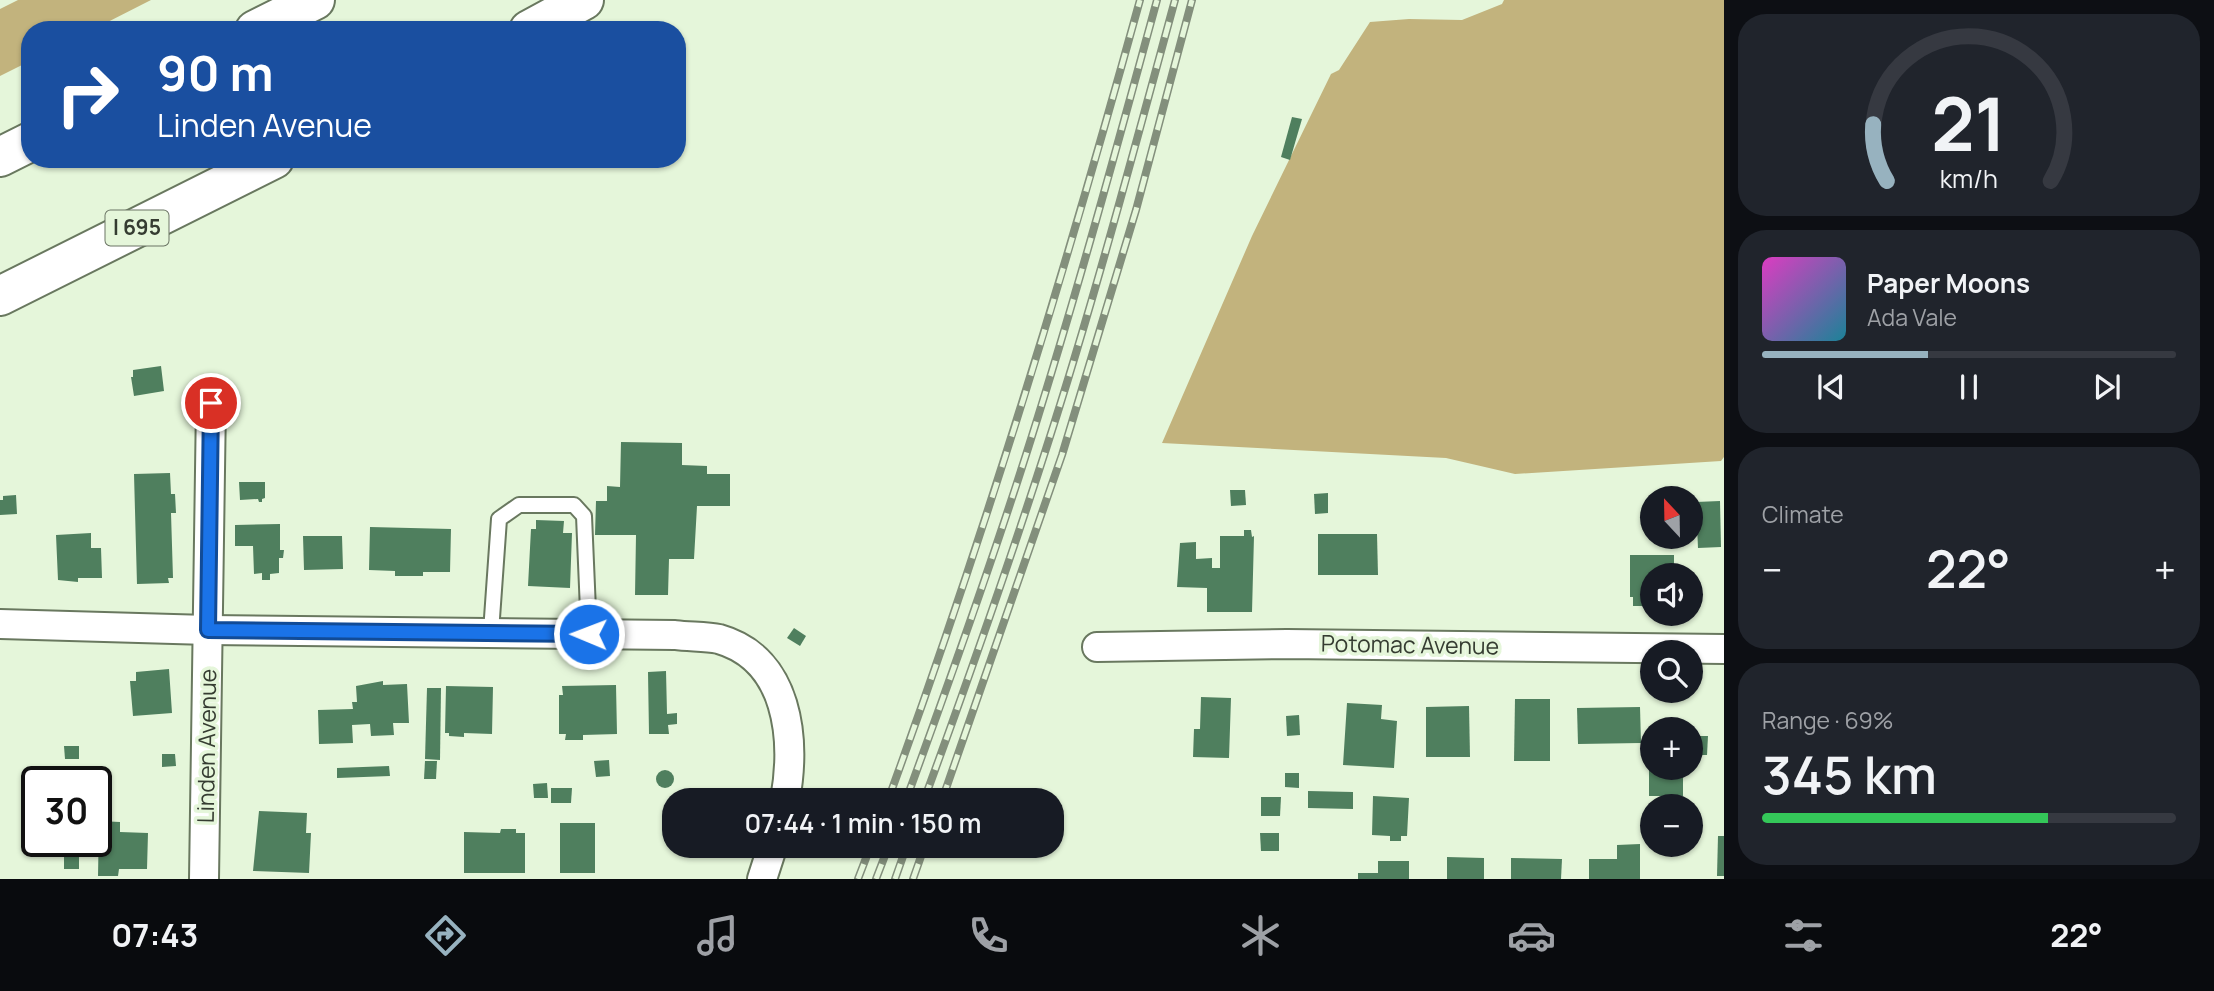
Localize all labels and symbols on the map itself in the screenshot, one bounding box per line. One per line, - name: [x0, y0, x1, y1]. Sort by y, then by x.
- road number: I 695: [106, 210, 168, 246]
- pin: [181, 373, 241, 433]
- north arrow: [1640, 486, 1703, 550]
- position arrow: [552, 597, 626, 671]
- street label: Potomac Avenue: [1321, 626, 1499, 662]
- street label: Linden Avenue: [189, 668, 223, 823]
- speed limit sign: 30: [21, 766, 112, 857]

